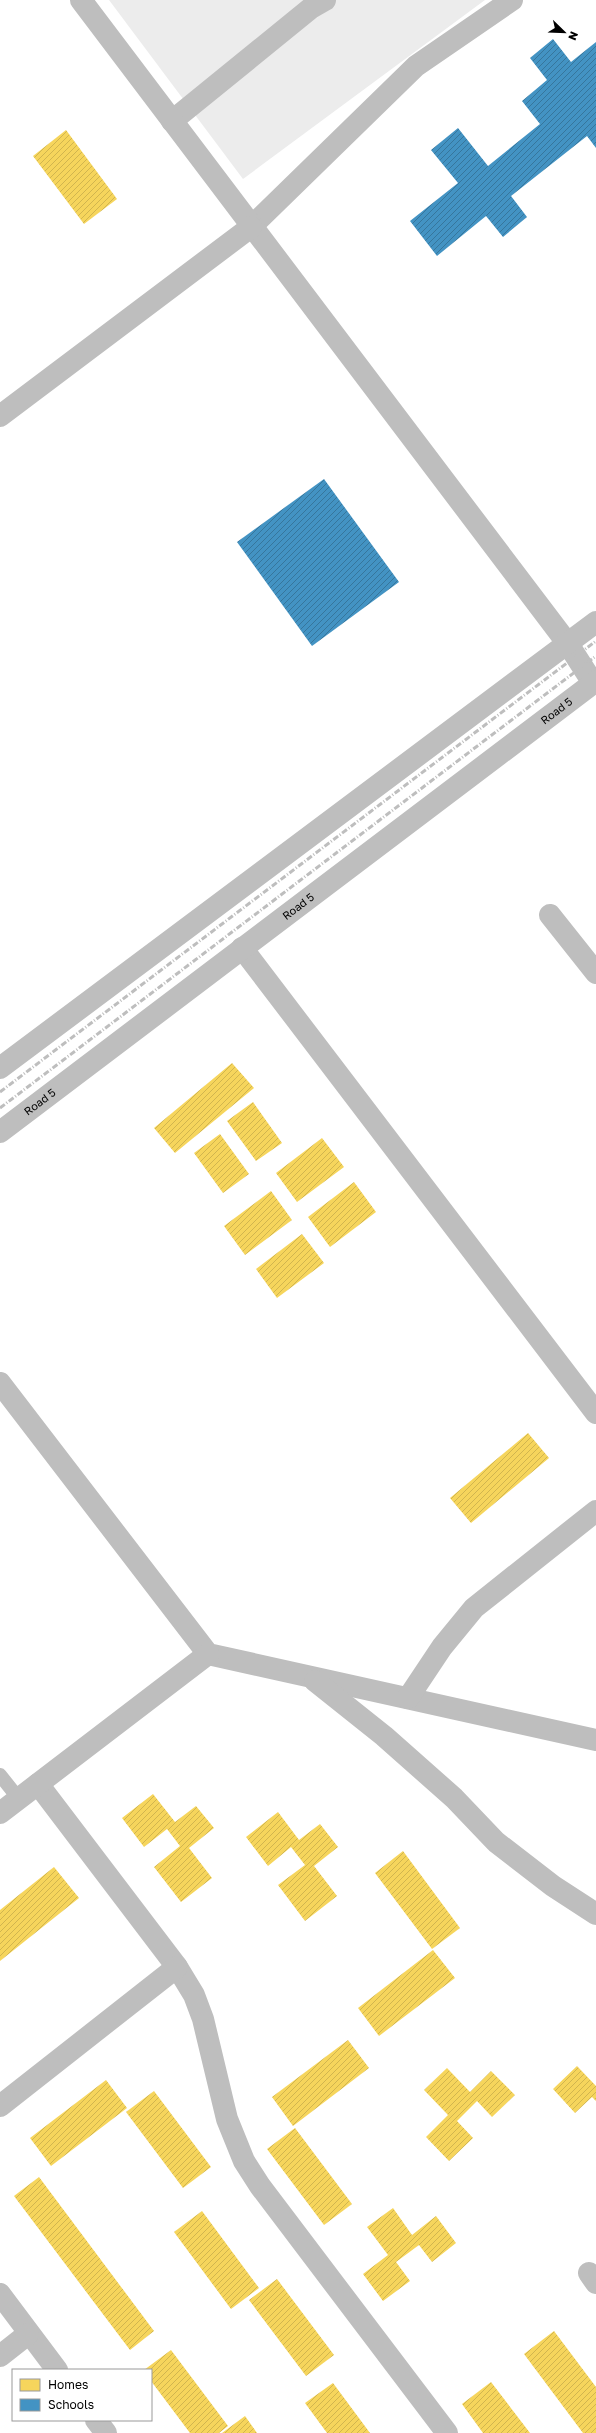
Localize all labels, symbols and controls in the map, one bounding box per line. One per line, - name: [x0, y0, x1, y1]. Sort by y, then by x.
- north arrow: [544, 12, 584, 52]
- text: N: [566, 30, 581, 42]
- street label: Road 5: [538, 694, 575, 726]
- street label: Road 5: [280, 890, 316, 922]
- street label: Road 5: [21, 1085, 58, 1118]
- legend: [12, 2369, 152, 2421]
- text: Homes: [48, 2377, 88, 2392]
- text: Schools: [48, 2397, 94, 2412]

